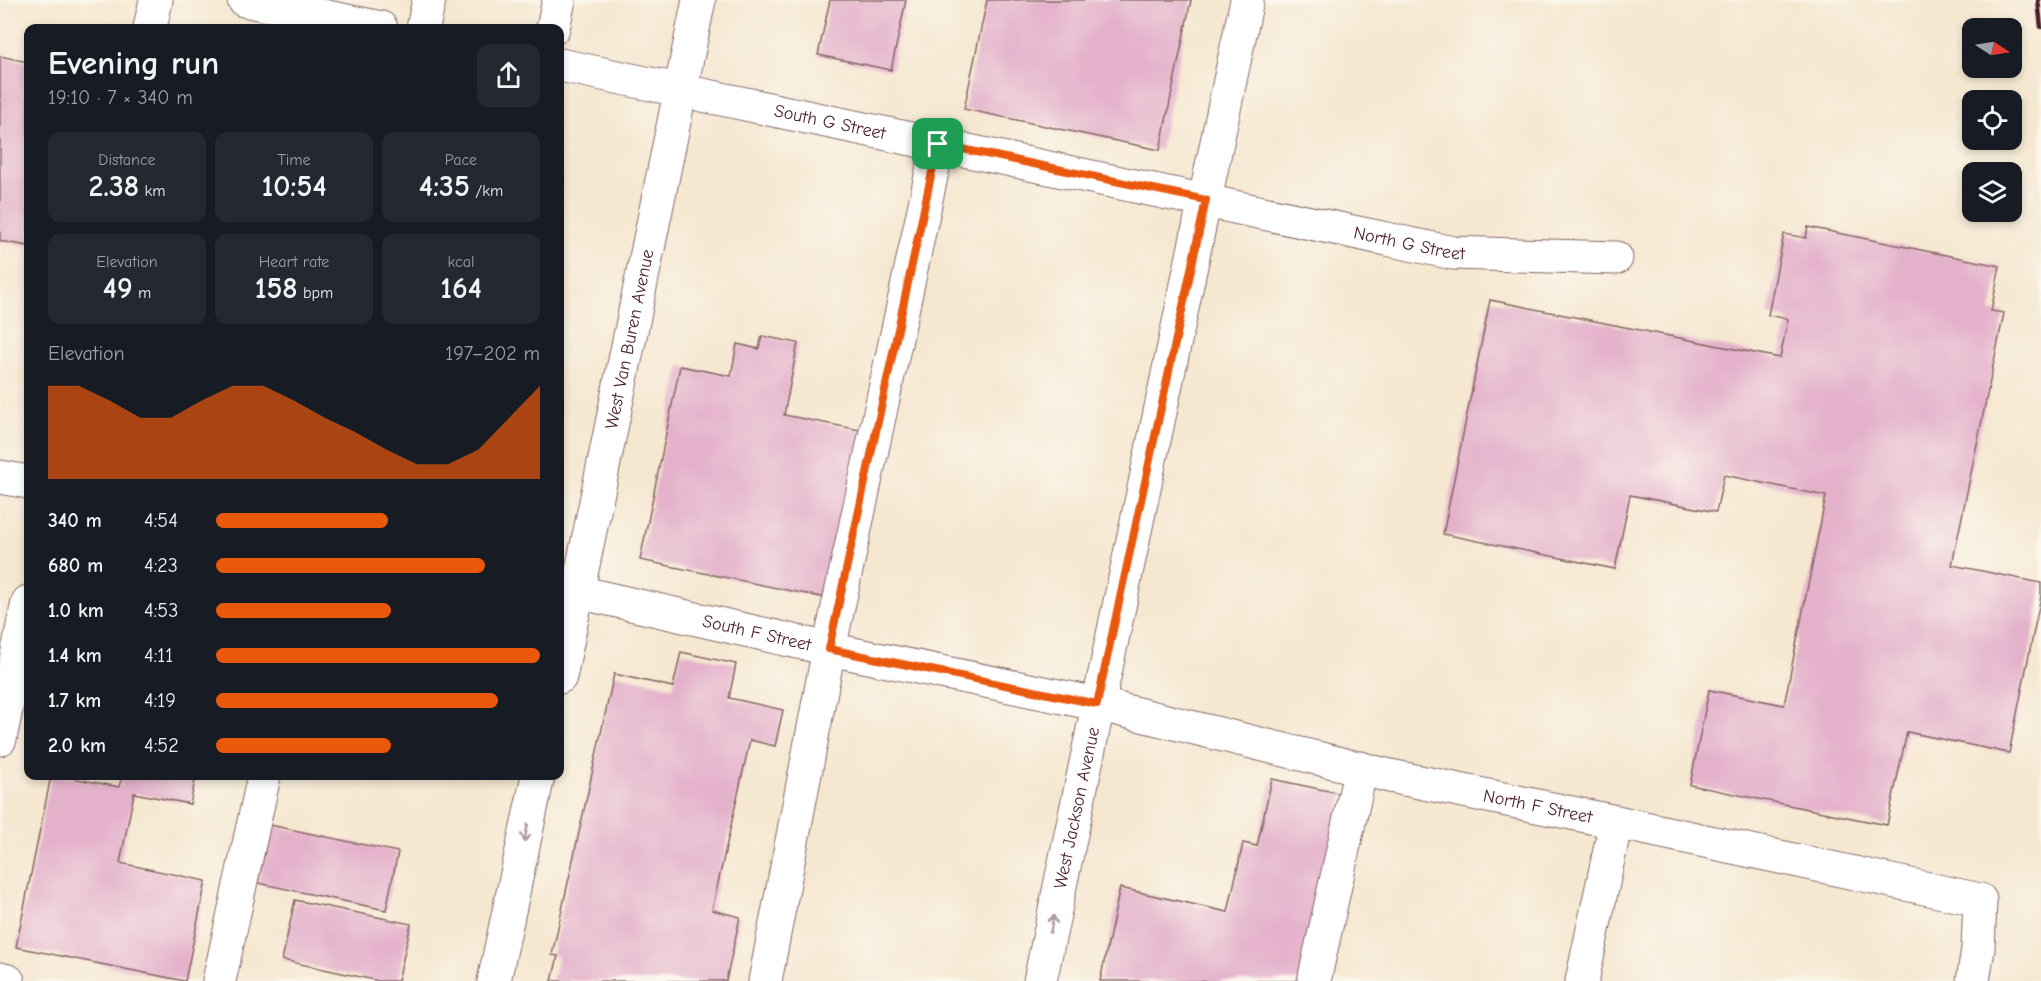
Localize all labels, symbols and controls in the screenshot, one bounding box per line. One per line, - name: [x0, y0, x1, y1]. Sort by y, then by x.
- north arrow: [1962, 18, 2022, 78]
- map controls: [1962, 18, 2022, 222]
- text: Evening run: [48, 44, 219, 82]
- button: share: [477, 44, 540, 107]
- text: 19:10 · 7 × 340 m: [48, 86, 193, 109]
- button: locate: [1962, 90, 2022, 150]
- street label: South G Street: [772, 100, 889, 144]
- pin: [912, 118, 963, 169]
- icon: arrive: [921, 127, 954, 160]
- text: Distance: [98, 151, 156, 169]
- text: Time: [277, 151, 311, 169]
- text: Pace: [445, 151, 477, 169]
- button: layers: [1962, 162, 2022, 222]
- text: 2.38: [89, 169, 139, 204]
- text: 10:54: [261, 169, 327, 204]
- text: 4:35: [419, 169, 470, 204]
- text: km: [139, 182, 165, 200]
- text: /km: [470, 182, 503, 200]
- street label: North G Street: [1352, 222, 1466, 264]
- street label: West Van Buren Avenue: [601, 247, 658, 431]
- text: Elevation: [96, 253, 158, 271]
- text: Heart rate: [259, 253, 329, 271]
- text: kcal: [448, 253, 474, 271]
- text: 49: [103, 271, 133, 306]
- text: 158: [255, 271, 298, 306]
- text: 164: [440, 271, 482, 306]
- text: m: [133, 284, 151, 302]
- text: bpm: [298, 284, 333, 302]
- text: Elevation: [48, 342, 125, 365]
- text: 197–202 m: [445, 342, 540, 365]
- text: 340 m: [48, 509, 102, 532]
- text: 4:54: [144, 509, 178, 532]
- text: 680 m: [48, 554, 103, 577]
- text: 4:23: [144, 554, 178, 577]
- text: 1.0 km: [48, 599, 104, 622]
- text: 4:53: [144, 599, 178, 622]
- street label: South F Street: [701, 610, 814, 655]
- text: 1.4 km: [48, 644, 102, 667]
- text: 4:11: [144, 644, 173, 667]
- text: 1.7 km: [48, 689, 101, 712]
- text: 4:19: [144, 689, 176, 712]
- street label: West Jackson Avenue: [1049, 725, 1104, 891]
- text: 2.0 km: [48, 734, 106, 757]
- text: 4:52: [144, 734, 179, 757]
- street label: North F Street: [1481, 785, 1595, 828]
- one-way arrow: [520, 822, 531, 842]
- one-way arrow: [1046, 914, 1058, 933]

